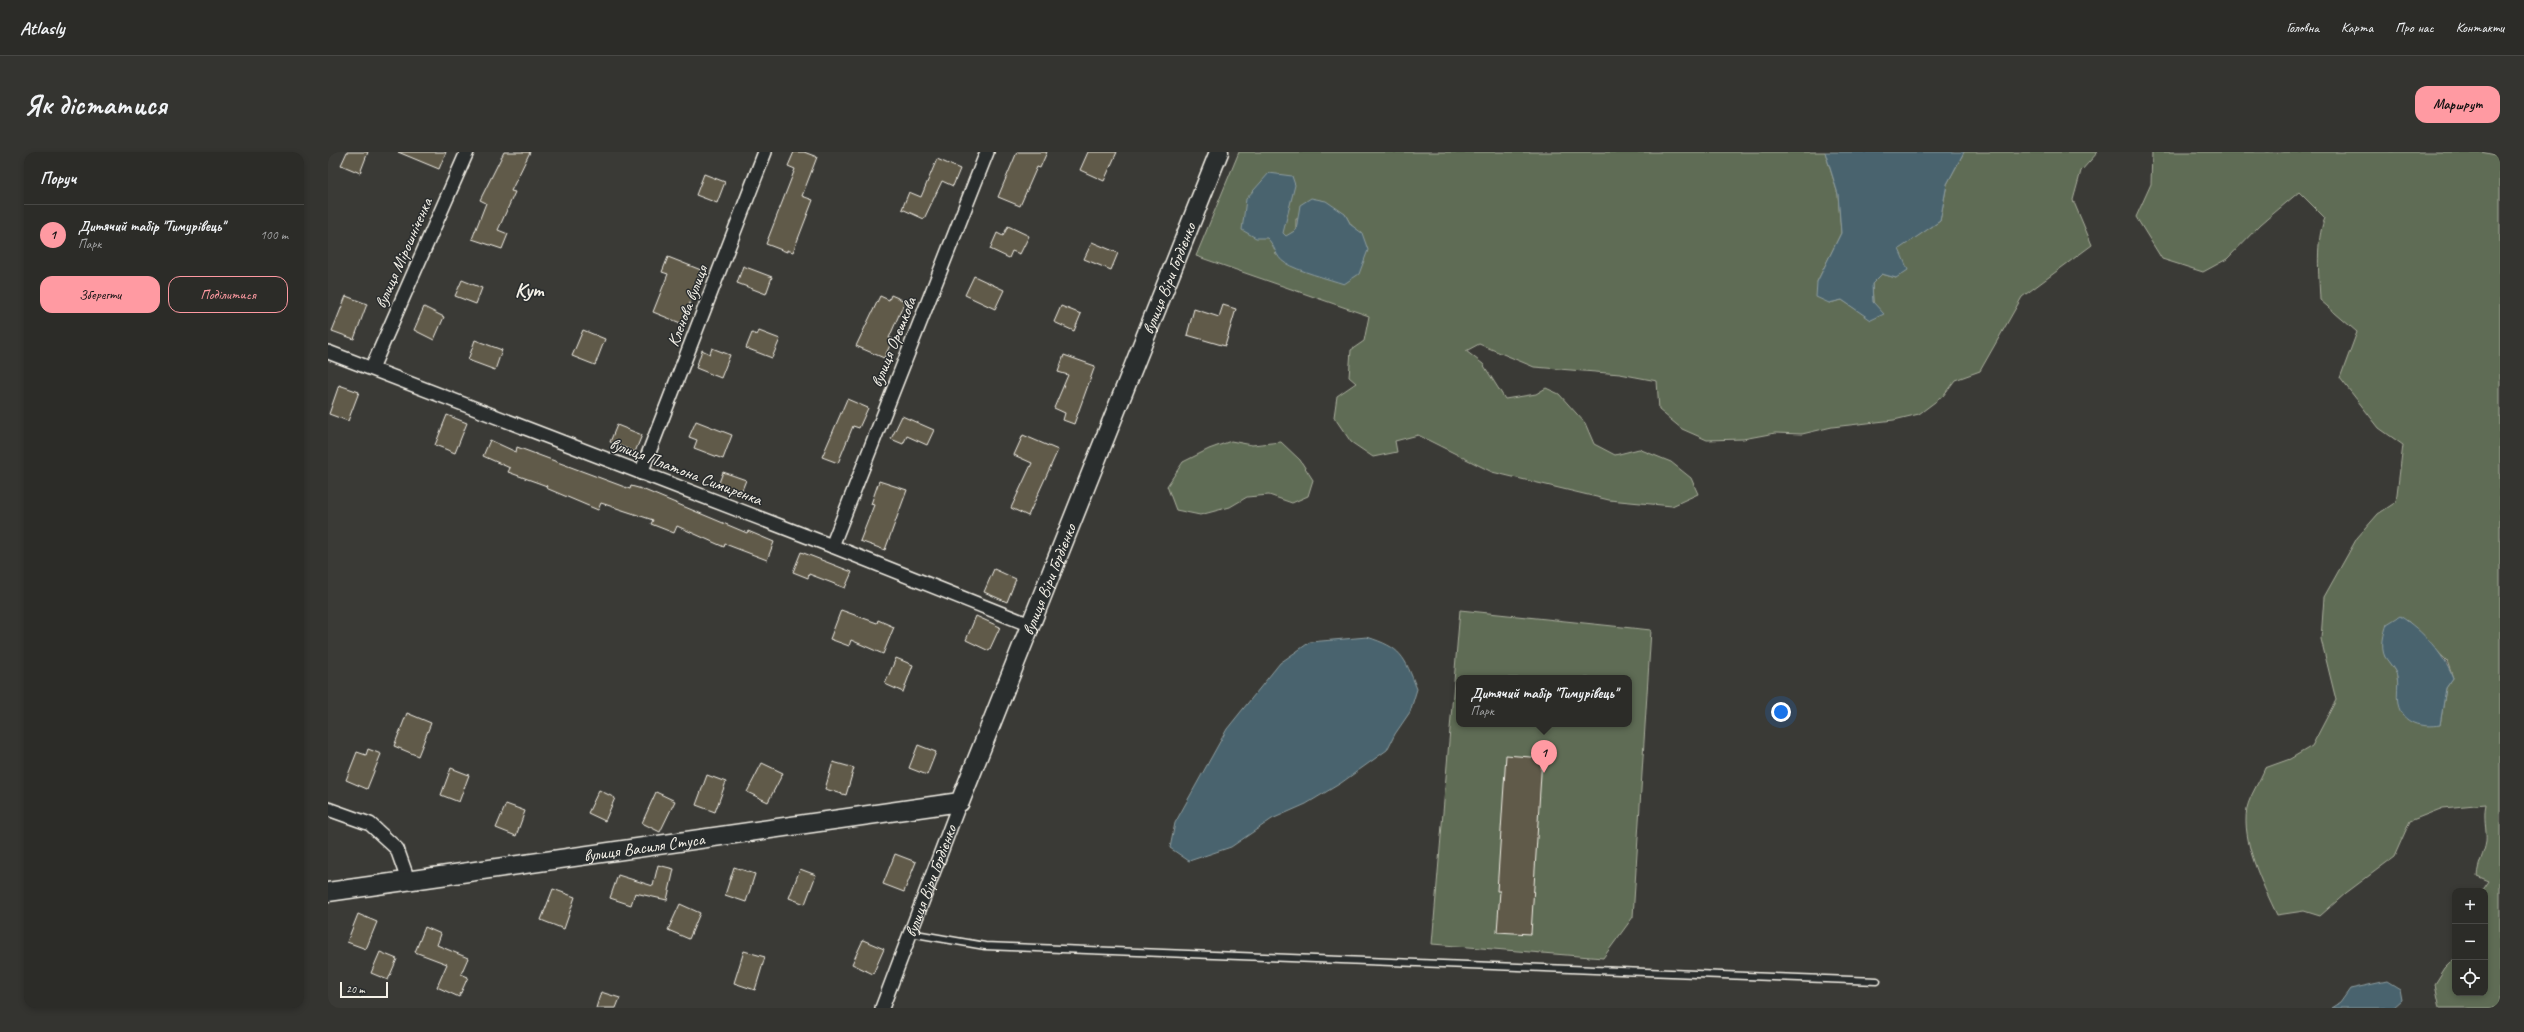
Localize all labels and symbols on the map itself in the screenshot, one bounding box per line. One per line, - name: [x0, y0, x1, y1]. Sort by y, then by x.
- street label: вулиця Мірошніченка: [370, 194, 438, 312]
- street label: вулиця Віри Гордієнко: [1137, 219, 1201, 337]
- street label: Кленова вулиця: [662, 262, 713, 350]
- district label: Кут: [515, 277, 545, 303]
- street label: вулиця Орєшкова: [866, 293, 921, 390]
- street label: вулиця Платона Симиренка: [607, 433, 766, 511]
- street label: вулиця Віри Гордієнко: [1018, 520, 1081, 638]
- your location: [1771, 702, 1791, 722]
- pin: 1: [1531, 740, 1557, 773]
- street label: вулиця Віри Гордієнко: [900, 821, 962, 940]
- street label: вулиця Василя Стуса: [582, 828, 707, 866]
- scale bar: [340, 980, 388, 999]

